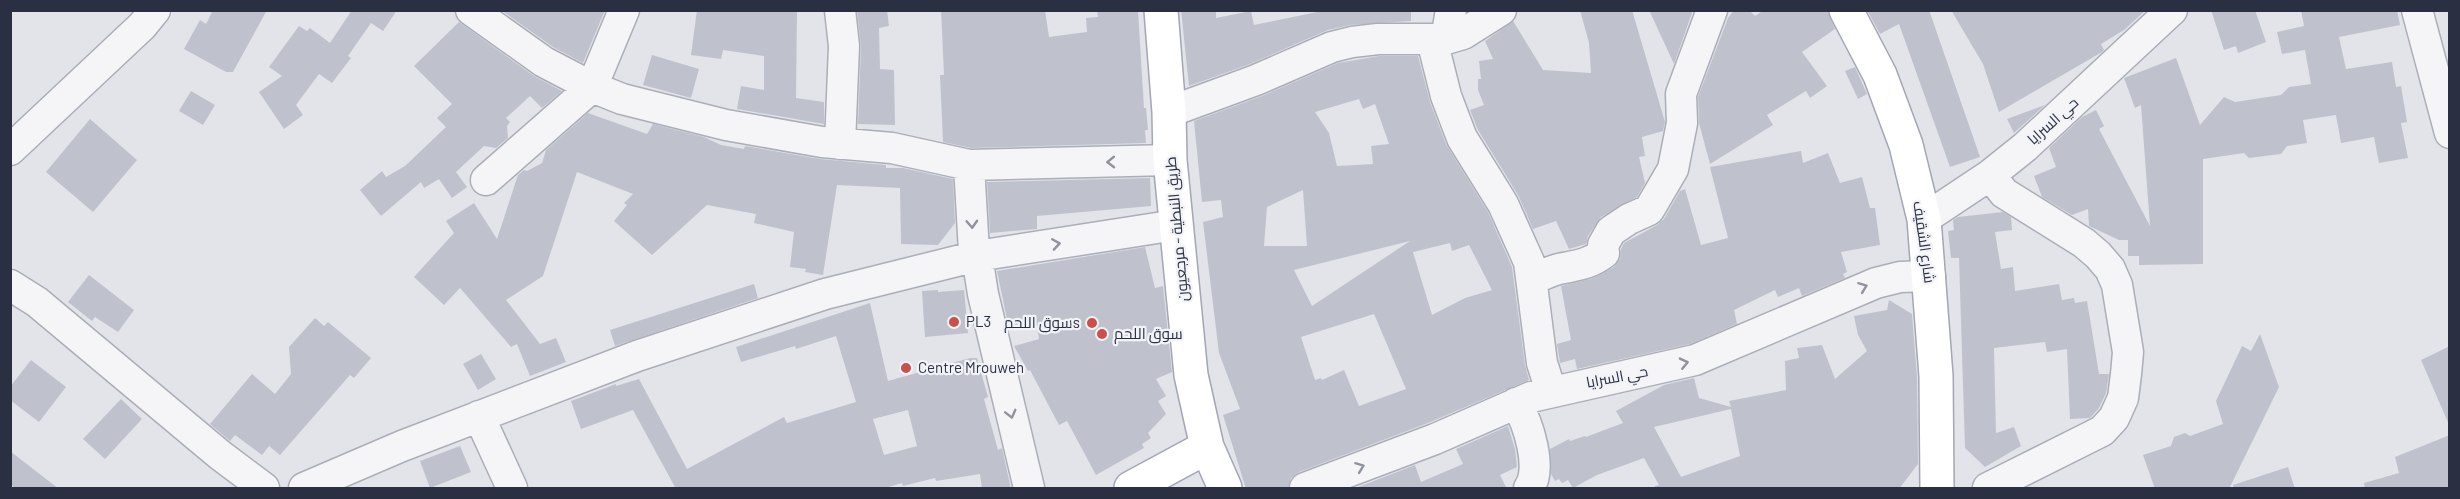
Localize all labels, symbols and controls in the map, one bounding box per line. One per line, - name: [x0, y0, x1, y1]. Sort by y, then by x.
- street label: حي السرايا: [2023, 93, 2084, 151]
- one-way arrow: [1107, 156, 1116, 168]
- street label: طريق النبطية - مرجعيون: [1161, 156, 1193, 302]
- street label: شارع الشقيف: [1907, 200, 1940, 285]
- one-way arrow: [966, 219, 979, 228]
- one-way arrow: [1051, 238, 1060, 250]
- one-way arrow: [1857, 282, 1868, 295]
- place label: PL3: [966, 312, 991, 330]
- place label: سوق اللحمs: [1004, 313, 1080, 333]
- marker: PL3: [947, 315, 961, 329]
- marker: سوق اللحمs: [1085, 316, 1099, 330]
- place label: سوق اللحم: [1114, 324, 1183, 344]
- marker: سوق اللحم: [1095, 327, 1109, 341]
- one-way arrow: [1679, 357, 1689, 370]
- place label: Centre Mrouweh: [918, 358, 1024, 376]
- marker: Centre Mrouweh: [899, 361, 913, 375]
- street label: حي السرايا: [1584, 361, 1650, 395]
- one-way arrow: [1004, 408, 1017, 418]
- one-way arrow: [1354, 462, 1364, 475]

